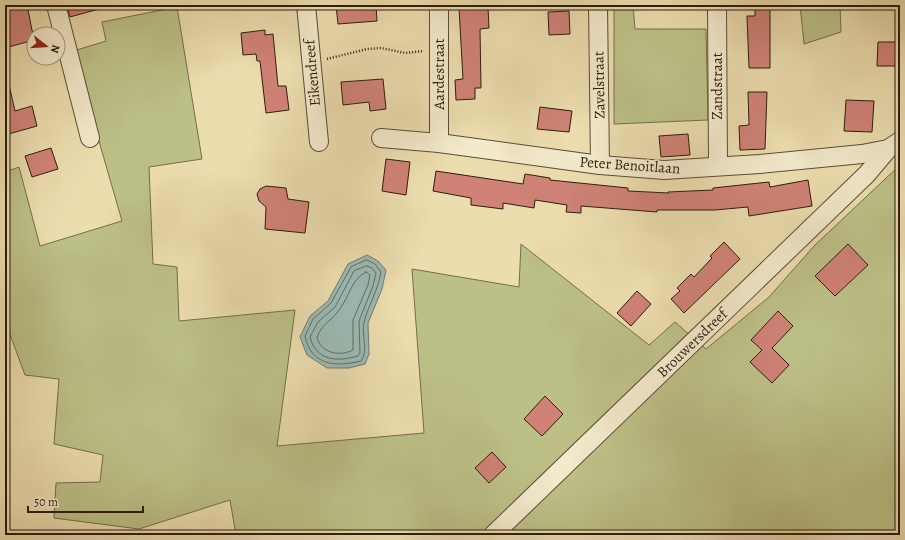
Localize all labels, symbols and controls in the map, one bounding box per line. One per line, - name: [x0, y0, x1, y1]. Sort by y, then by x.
- north arrow: [26, 26, 66, 66]
- street label: Eikendreef: [299, 37, 325, 107]
- street label: Aardestraat: [429, 38, 449, 111]
- text: N: [47, 43, 63, 55]
- street label: Zavelstraat: [588, 51, 610, 119]
- street label: Zandstraat: [707, 52, 727, 120]
- street label: Peter Benoitlaan: [579, 152, 681, 178]
- street label: Brouwersdreef: [652, 303, 733, 382]
- scale bar: [28, 488, 143, 514]
- text: 50 m: [34, 494, 58, 510]

